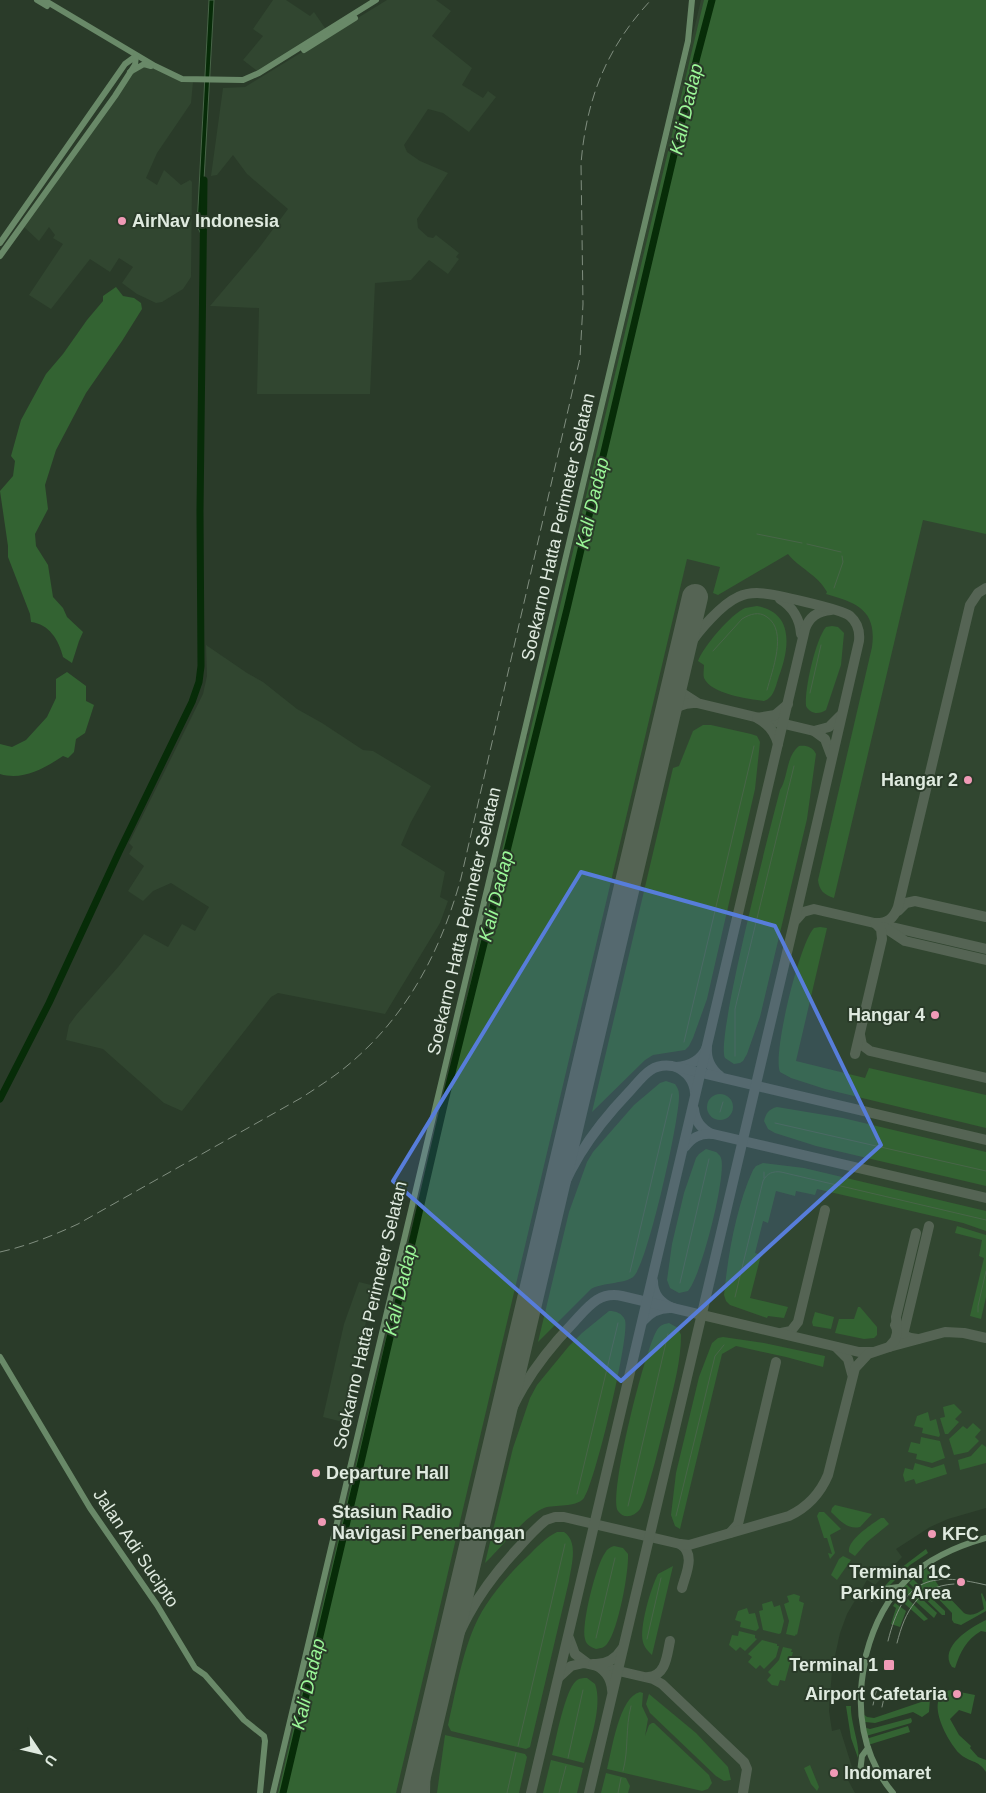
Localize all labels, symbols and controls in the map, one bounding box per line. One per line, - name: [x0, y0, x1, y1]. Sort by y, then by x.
- water label: Kali Dadap: [665, 61, 707, 157]
- place label: AirNav Indonesia: [132, 211, 280, 231]
- marker: AirNav Indonesia: [116, 215, 128, 227]
- street label: Soekarno Hatta Perimeter Selatan: [517, 391, 599, 663]
- water label: Kali Dadap: [571, 455, 613, 551]
- place label: Hangar 2: [881, 770, 958, 790]
- marker: Hangar 2: [962, 774, 974, 786]
- street label: Soekarno Hatta Perimeter Selatan: [423, 785, 505, 1057]
- water label: Kali Dadap: [475, 848, 517, 944]
- place label: Hangar 4: [848, 1005, 925, 1025]
- marker: Hangar 4: [929, 1009, 941, 1021]
- street label: Soekarno Hatta Perimeter Selatan: [329, 1179, 411, 1451]
- water label: Kali Dadap: [379, 1242, 421, 1338]
- place label: Departure Hall: [326, 1463, 449, 1483]
- marker: Departure Hall: [310, 1467, 322, 1479]
- street label: Jalan Adi Sucipto: [89, 1485, 183, 1611]
- place label: Stasiun Radio Navigasi Penerbangan: [332, 1502, 525, 1543]
- marker: Stasiun Radio Navigasi Penerbangan: [316, 1516, 328, 1528]
- place label: KFC: [942, 1524, 979, 1544]
- marker: KFC: [926, 1528, 938, 1540]
- place label: Terminal 1C Parking Area: [841, 1562, 952, 1603]
- marker: Terminal 1C Parking Area: [955, 1576, 967, 1588]
- water label: Kali Dadap: [287, 1636, 329, 1732]
- place label: Terminal 1: [789, 1655, 878, 1675]
- marker: Terminal 1: [882, 1658, 896, 1672]
- place label: Airport Cafetaria: [805, 1684, 948, 1704]
- marker: Airport Cafetaria: [951, 1688, 963, 1700]
- north arrow: [15, 1728, 65, 1778]
- text: U: [41, 1752, 60, 1769]
- place label: Indomaret: [844, 1763, 931, 1783]
- marker: Indomaret: [828, 1767, 840, 1779]

